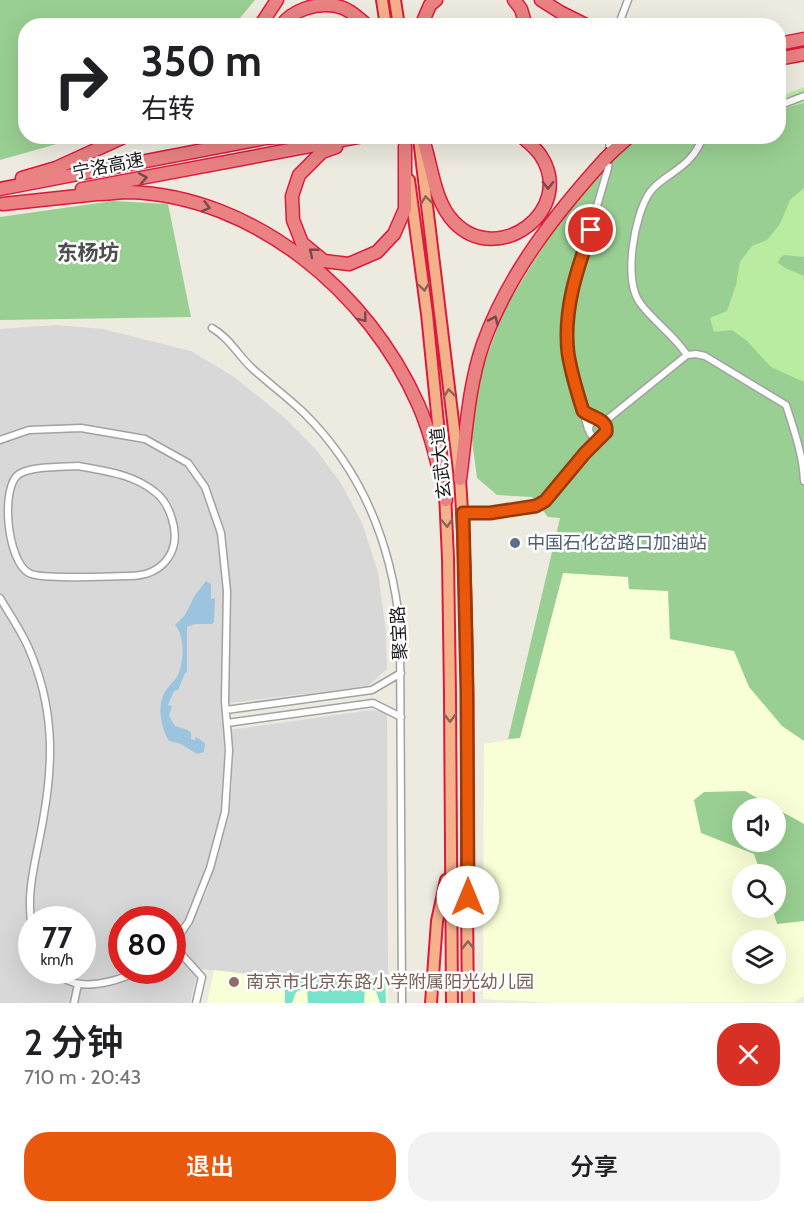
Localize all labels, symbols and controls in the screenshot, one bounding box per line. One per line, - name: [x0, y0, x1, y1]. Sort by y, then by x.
- text: 350 m: [141, 35, 262, 87]
- icon: right: [42, 42, 120, 120]
- text: 右转: [141, 92, 195, 125]
- street label: 宁洛高速: [71, 148, 145, 184]
- one-way arrow: [137, 172, 147, 185]
- one-way arrow: [541, 181, 554, 190]
- one-way arrow: [421, 195, 433, 204]
- one-way arrow: [201, 200, 211, 212]
- pin: [565, 204, 616, 255]
- icon: arrive: [574, 213, 607, 246]
- district label: 东杨坊: [57, 240, 120, 265]
- one-way arrow: [309, 249, 320, 260]
- one-way arrow: [417, 283, 429, 292]
- one-way arrow: [356, 311, 367, 322]
- one-way arrow: [486, 315, 498, 326]
- one-way arrow: [444, 389, 456, 398]
- street label: 玄武大道: [426, 426, 456, 500]
- one-way arrow: [440, 519, 453, 528]
- place label: 中国石化岔路口加油站: [527, 532, 707, 554]
- marker: 中国石化岔路口加油站: [508, 536, 522, 550]
- street label: 聚宝路: [387, 605, 411, 661]
- one-way arrow: [444, 714, 456, 723]
- map controls: [732, 798, 786, 984]
- button: sound: [732, 798, 786, 852]
- button: search: [732, 864, 786, 918]
- position arrow: [436, 865, 500, 929]
- speed limit sign: 80: [108, 906, 186, 984]
- text: 77: [42, 919, 72, 956]
- button: layers: [732, 930, 786, 984]
- one-way arrow: [462, 940, 474, 949]
- text: km/h: [41, 951, 73, 969]
- place label: 南京市北京东路小学附属阳光幼儿园: [246, 971, 534, 993]
- marker: 南京市北京东路小学附属阳光幼儿园: [227, 975, 241, 989]
- text: 2 分钟: [24, 1020, 123, 1064]
- button: close: [717, 1023, 780, 1086]
- text: 710 m · 20:43: [24, 1065, 141, 1089]
- button: 退出: [24, 1132, 396, 1201]
- button: 分享: [408, 1132, 780, 1201]

